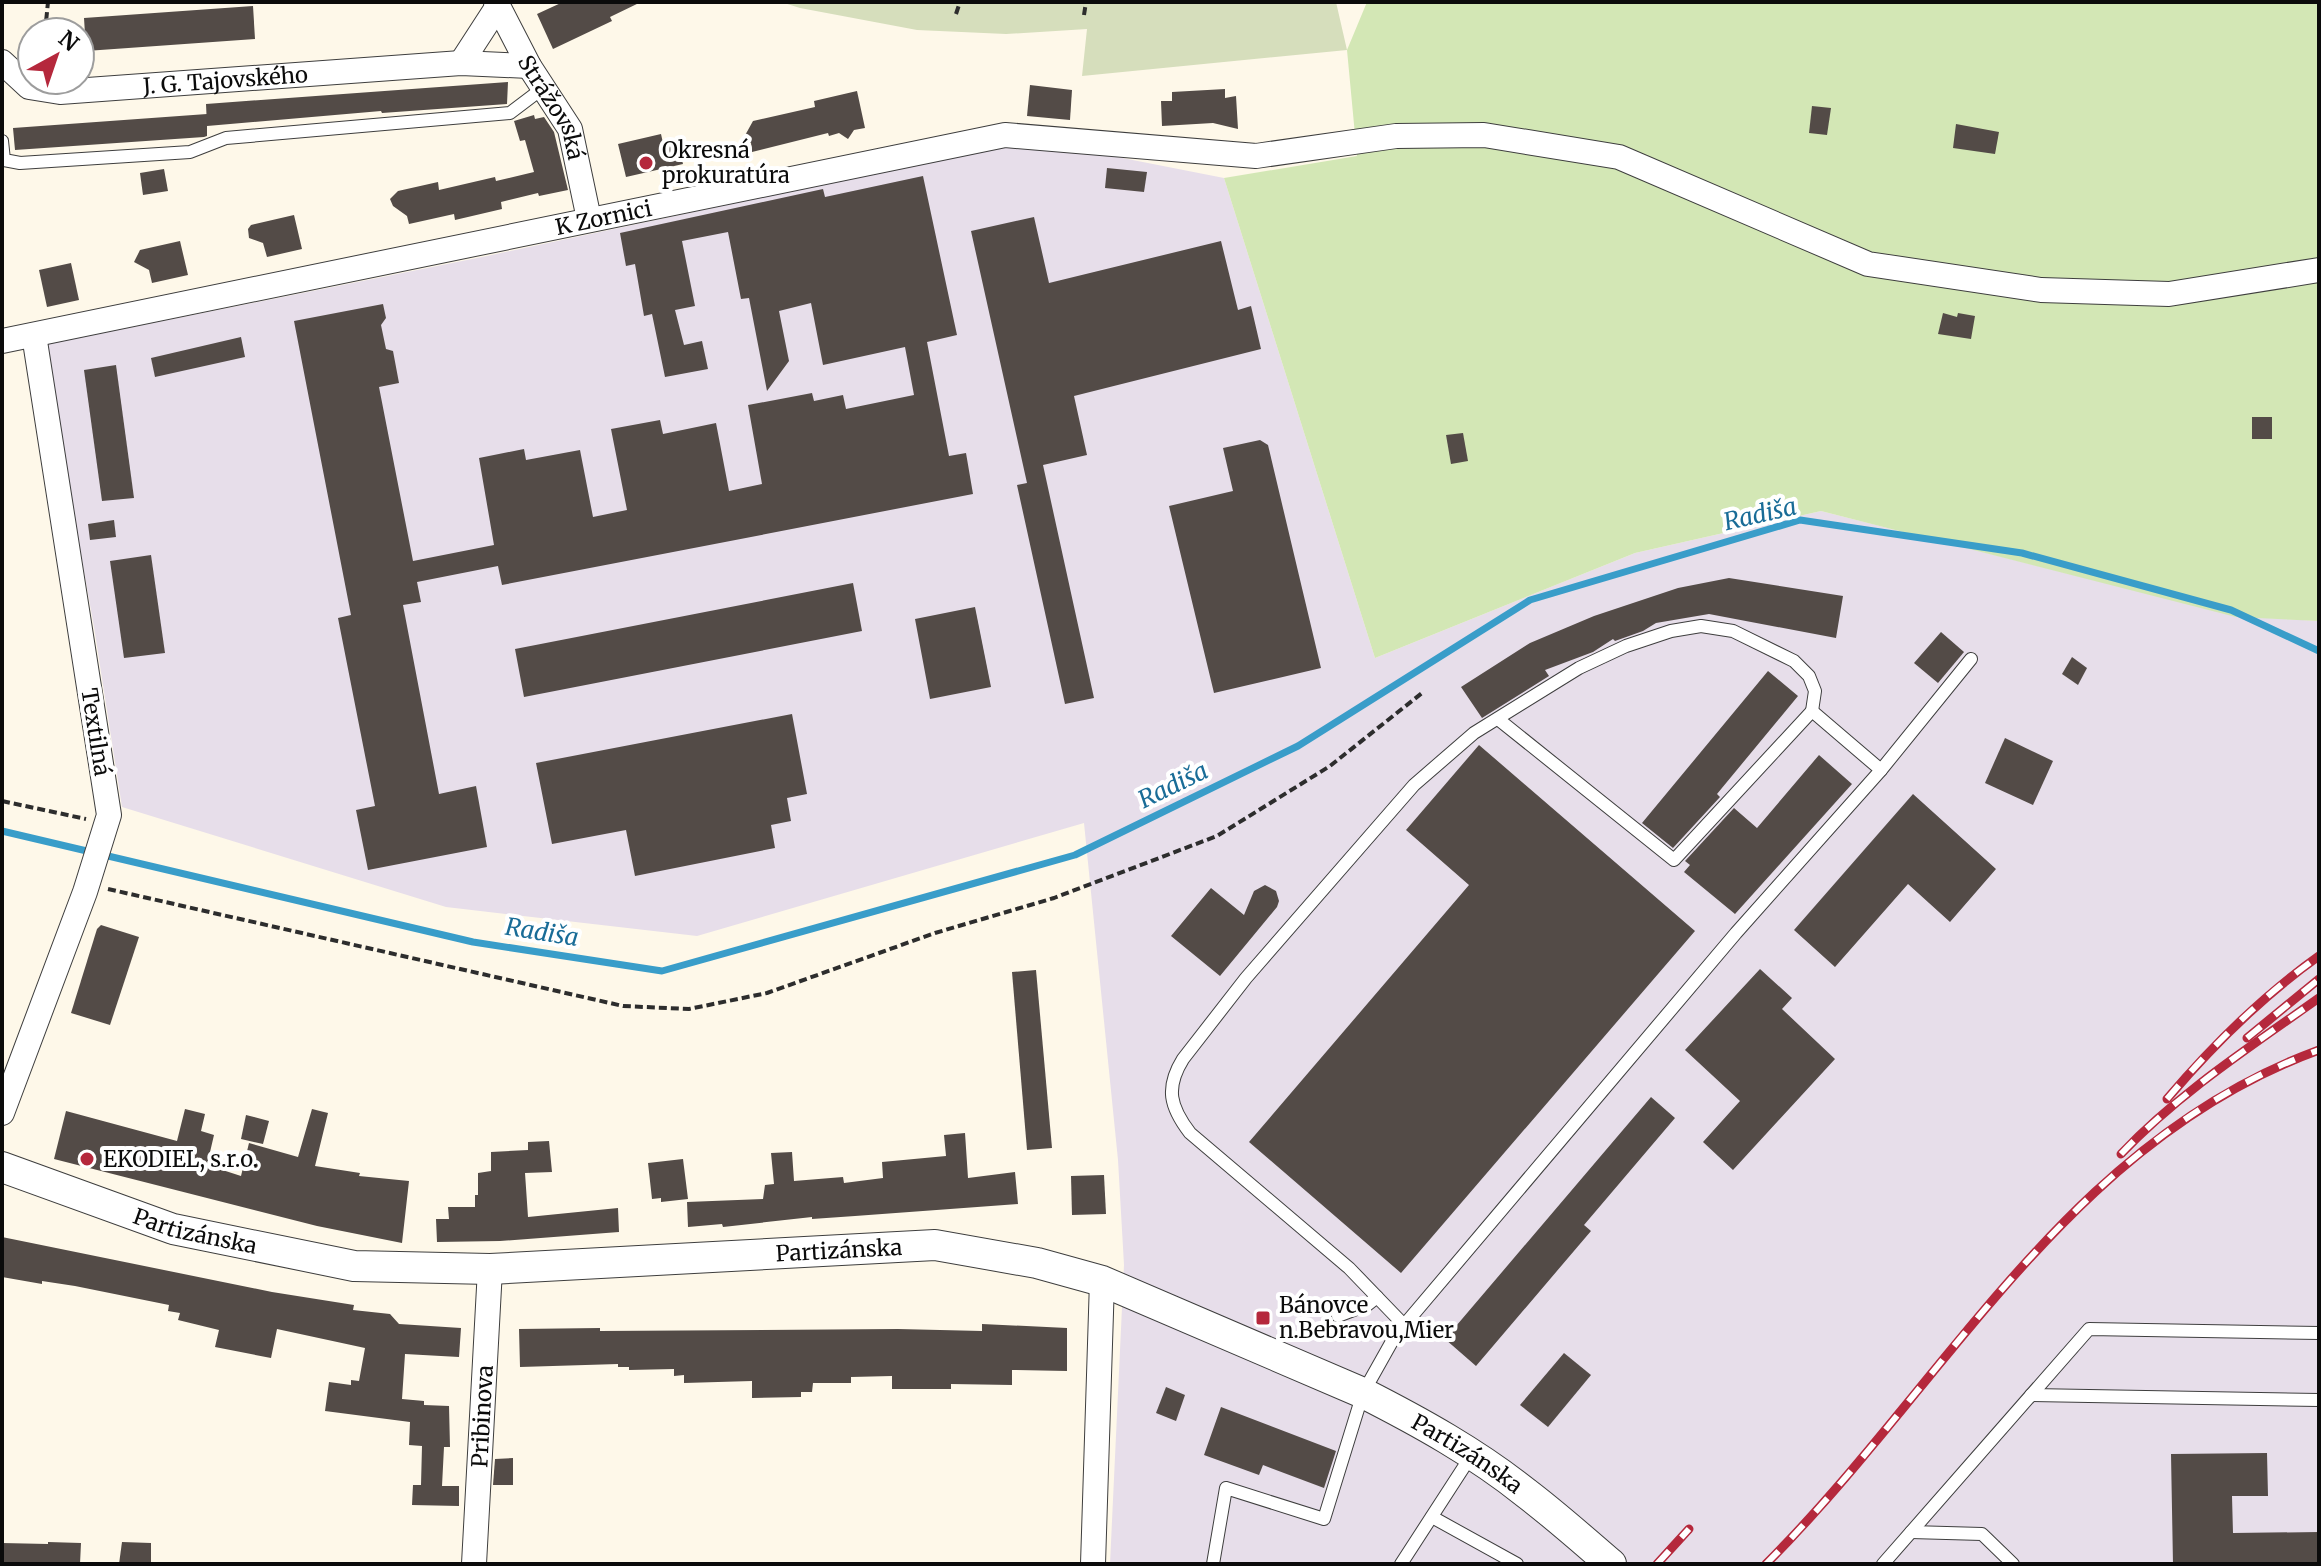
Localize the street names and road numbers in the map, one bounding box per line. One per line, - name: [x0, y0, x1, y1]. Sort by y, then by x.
- street label: Strážovská: [512, 51, 590, 162]
- street label: J. G. Tajovského: [141, 60, 309, 100]
- street label: K Zornici: [553, 194, 654, 241]
- street label: Textilná: [75, 686, 117, 778]
- street label: Partizánska: [130, 1202, 260, 1260]
- street label: Partizánska: [775, 1233, 903, 1268]
- street label: Pribinova: [465, 1364, 499, 1468]
- street label: Partizánska: [1407, 1408, 1529, 1499]

